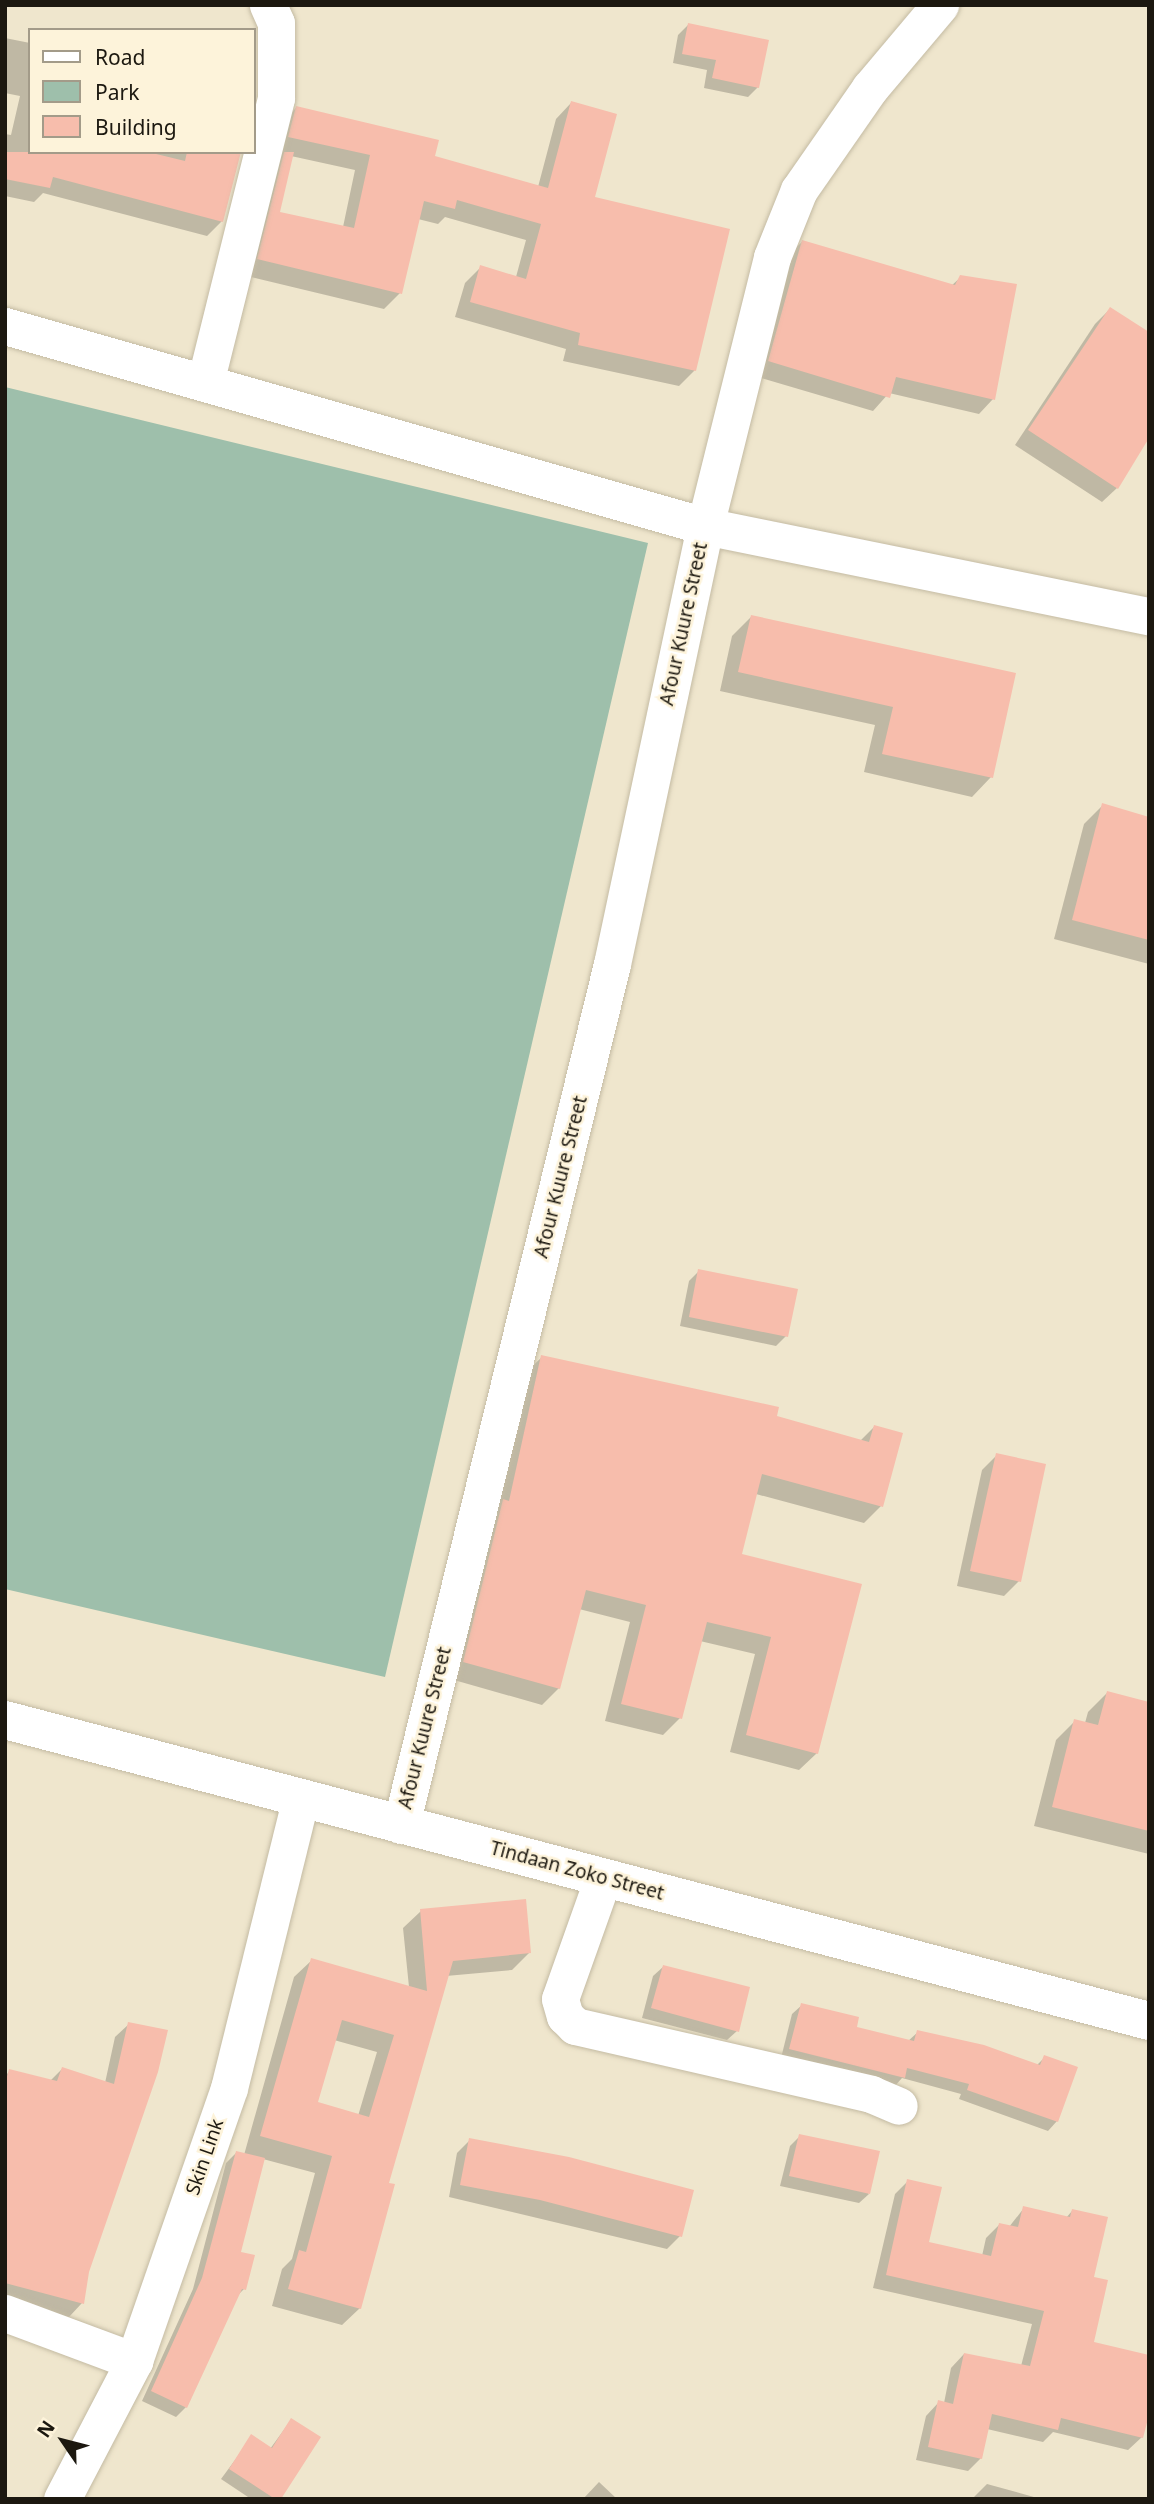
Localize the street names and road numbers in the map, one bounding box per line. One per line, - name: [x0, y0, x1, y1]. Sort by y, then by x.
- street label: Afour Kuure Street: [656, 540, 712, 708]
- street label: Afour Kuure Street: [530, 1094, 592, 1260]
- street label: Afour Kuure Street: [394, 1645, 456, 1811]
- street label: Tindaan Zoko Street: [488, 1837, 666, 1905]
- street label: Skin Link: [181, 2116, 229, 2198]

